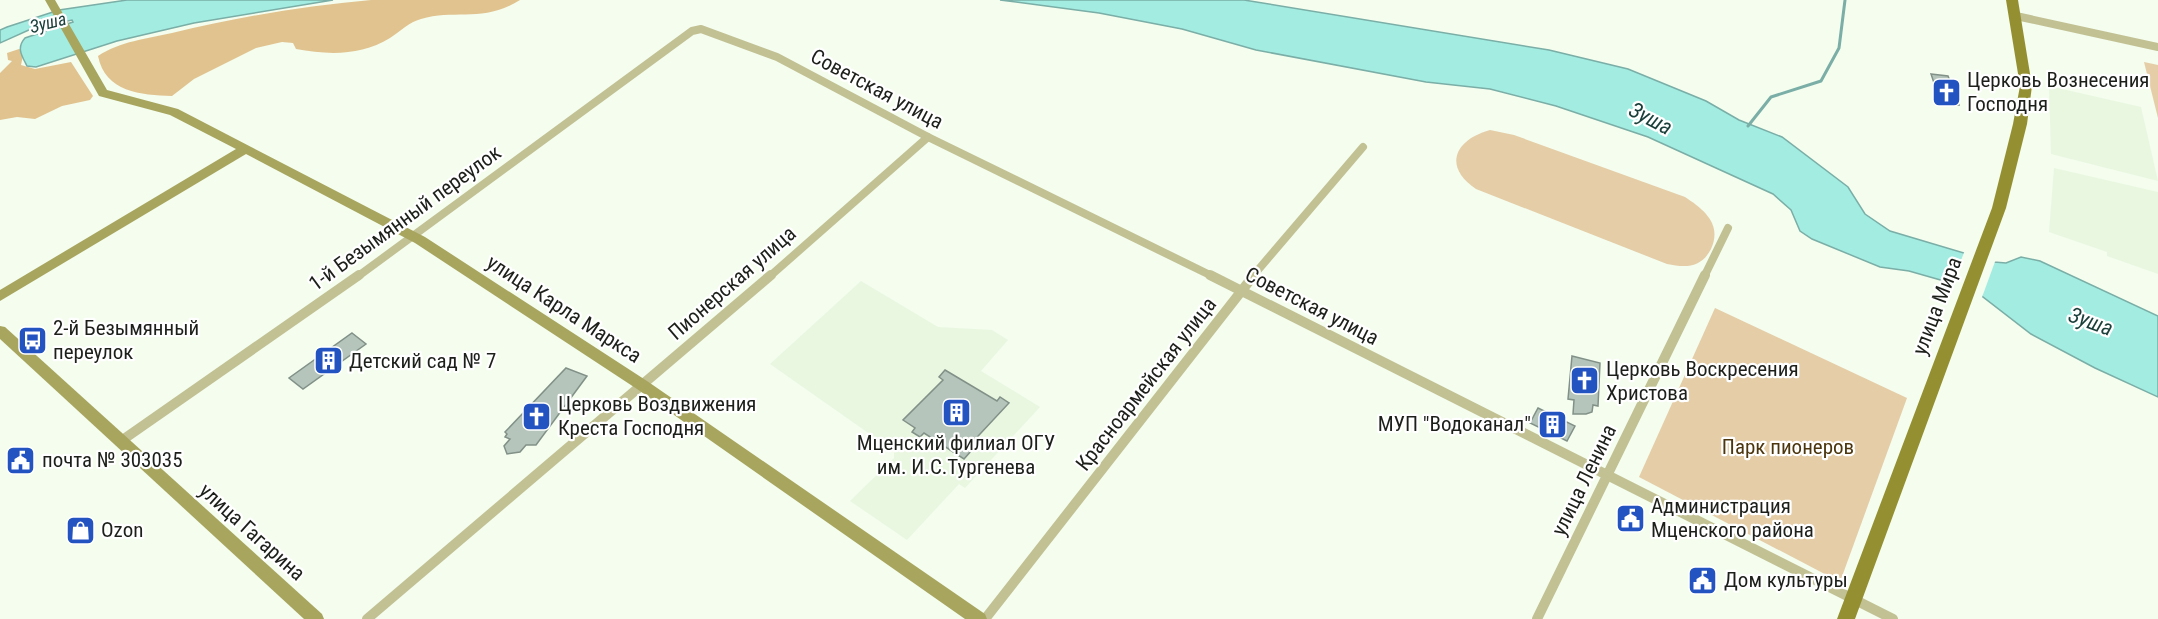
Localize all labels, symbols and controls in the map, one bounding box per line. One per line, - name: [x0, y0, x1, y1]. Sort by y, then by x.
- water label: Зуша: [27, 8, 68, 37]
- street label: Советская улица: [807, 44, 947, 134]
- place label: Церковь Вознесения Господня: [1967, 68, 2149, 116]
- church icon: Церковь Вознесения Господня: [1930, 76, 1962, 108]
- water label: Зуша: [1625, 97, 1677, 140]
- street label: 1-й Безымянный переулок: [304, 140, 506, 296]
- street label: Пионерская улица: [663, 221, 801, 345]
- street label: улица Карла Маркса: [482, 250, 646, 368]
- street label: улица Мира: [1907, 254, 1967, 358]
- street label: Советская улица: [1241, 262, 1383, 350]
- street label: Красноармейская улица: [1071, 293, 1221, 475]
- water label: Зуша: [2065, 302, 2116, 341]
- place label: 2-й Безымянный переулок: [53, 316, 199, 364]
- bus stop icon: 2-й Безымянный переулок: [16, 324, 48, 356]
- building icon: Детский сад № 7: [312, 345, 344, 377]
- place label: Детский сад № 7: [349, 349, 496, 373]
- place label: Церковь Воскресения Христова: [1606, 357, 1799, 405]
- church icon: Церковь Воскресения Христова: [1569, 365, 1601, 397]
- place label: Церковь Воздвижения Креста Господня: [558, 392, 756, 440]
- building icon: Мценский филиал ОГУ им. И.С.Тургенева: [940, 396, 972, 428]
- church icon: Церковь Воздвижения Креста Господня: [521, 400, 553, 432]
- building icon: МУП "Водоканал": [1536, 408, 1568, 440]
- place label: МУП "Водоканал": [1378, 412, 1531, 436]
- street label: улица Ленина: [1547, 421, 1621, 539]
- place label: Мценский филиал ОГУ им. И.С.Тургенева: [857, 431, 1055, 479]
- park label: Парк пионеров: [1722, 435, 1854, 459]
- public building icon: почта № 303035: [5, 444, 37, 476]
- place label: почта № 303035: [42, 448, 183, 472]
- street label: улица Гагарина: [194, 478, 310, 586]
- place label: Администрация Мценского района: [1651, 494, 1814, 542]
- public building icon: Администрация Мценского района: [1614, 502, 1646, 534]
- shop icon: Ozon: [64, 514, 96, 546]
- place label: Ozon: [101, 518, 143, 542]
- public building icon: Дом культуры: [1687, 564, 1719, 596]
- place label: Дом культуры: [1724, 568, 1848, 592]

